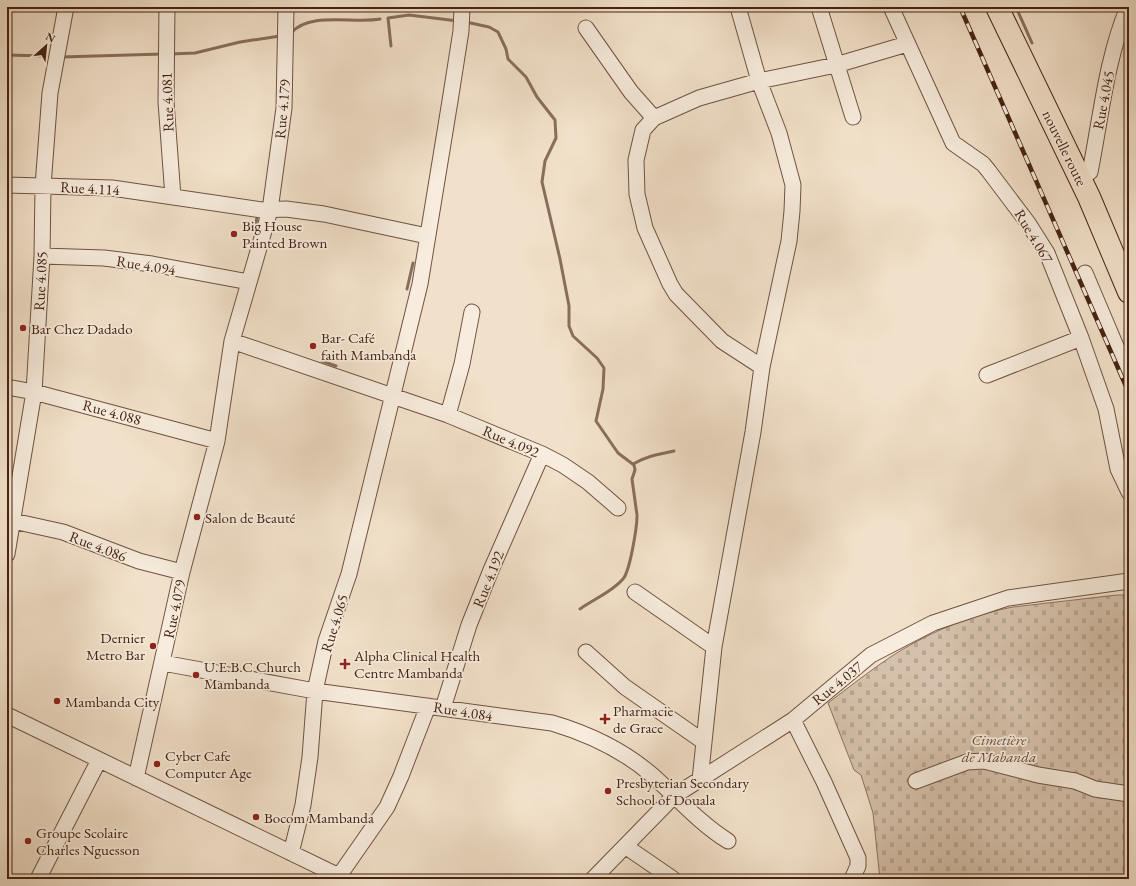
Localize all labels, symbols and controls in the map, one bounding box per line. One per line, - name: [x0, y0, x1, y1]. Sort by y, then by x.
- north arrow: [26, 26, 66, 66]
- text: N: [43, 29, 58, 45]
- street label: Rue 4.045: [1088, 69, 1118, 131]
- street label: Rue 4.081: [156, 72, 178, 132]
- street label: Rue 4.179: [270, 78, 294, 140]
- street label: nouvelle route: [1038, 107, 1092, 189]
- street label: Rue 4.114: [60, 177, 121, 199]
- street label: Rue 4.067: [1010, 206, 1058, 267]
- place label: Big House Painted Brown: [242, 216, 327, 252]
- marker: Big House Painted Brown: [229, 229, 239, 239]
- street label: Rue 4.085: [29, 251, 51, 311]
- street label: Rue 4.094: [115, 251, 178, 279]
- place label: Bar Chez Dadado: [31, 319, 133, 338]
- marker: Bar Chez Dadado: [18, 323, 28, 333]
- place label: Bar- Café faith Mambanda: [321, 328, 416, 364]
- marker: Bar- Café faith Mambanda: [308, 341, 318, 351]
- street label: Rue 4.088: [81, 395, 143, 429]
- street label: Rue 4.092: [480, 421, 543, 462]
- place label: Salon de Beauté: [205, 508, 296, 527]
- marker: Salon de Beauté: [192, 512, 202, 522]
- street label: Rue 4.086: [67, 526, 129, 566]
- street label: Rue 4.192: [468, 547, 508, 610]
- street label: Rue 4.079: [159, 578, 189, 640]
- street label: Rue 4.065: [316, 592, 352, 654]
- place label: Dernier Metro Bar: [86, 628, 145, 664]
- marker: Dernier Metro Bar: [148, 641, 158, 651]
- place label: Alpha Clinical Health Centre Mambanda: [353, 646, 481, 682]
- street label: Rue 4.037: [808, 656, 867, 709]
- place label: U.E.B.C Church Mambanda: [204, 657, 301, 693]
- marker: Alpha Clinical Health Centre Mambanda: [339, 658, 351, 670]
- marker: U.E.B.C Church Mambanda: [191, 670, 201, 680]
- place label: Mambanda City: [65, 692, 160, 711]
- marker: Mambanda City: [52, 696, 62, 706]
- street label: Rue 4.084: [432, 697, 495, 725]
- place label: Pharmacie de Grace: [613, 701, 673, 737]
- marker: Pharmacie de Grace: [600, 714, 610, 724]
- park label: Cimetière de Mabanda: [962, 730, 1036, 766]
- place label: Cyber Cafe Computer Age: [165, 746, 252, 782]
- marker: Cyber Cafe Computer Age: [152, 759, 162, 769]
- place label: Presbyterian Secondary School of Douala: [616, 773, 749, 809]
- marker: Presbyterian Secondary School of Douala: [603, 786, 613, 796]
- place label: Bocom Mambanda: [264, 808, 374, 827]
- marker: Bocom Mambanda: [251, 812, 261, 822]
- place label: Groupe Scolaire Charles Nguesson: [36, 823, 140, 859]
- marker: Groupe Scolaire Charles Nguesson: [23, 836, 33, 846]

